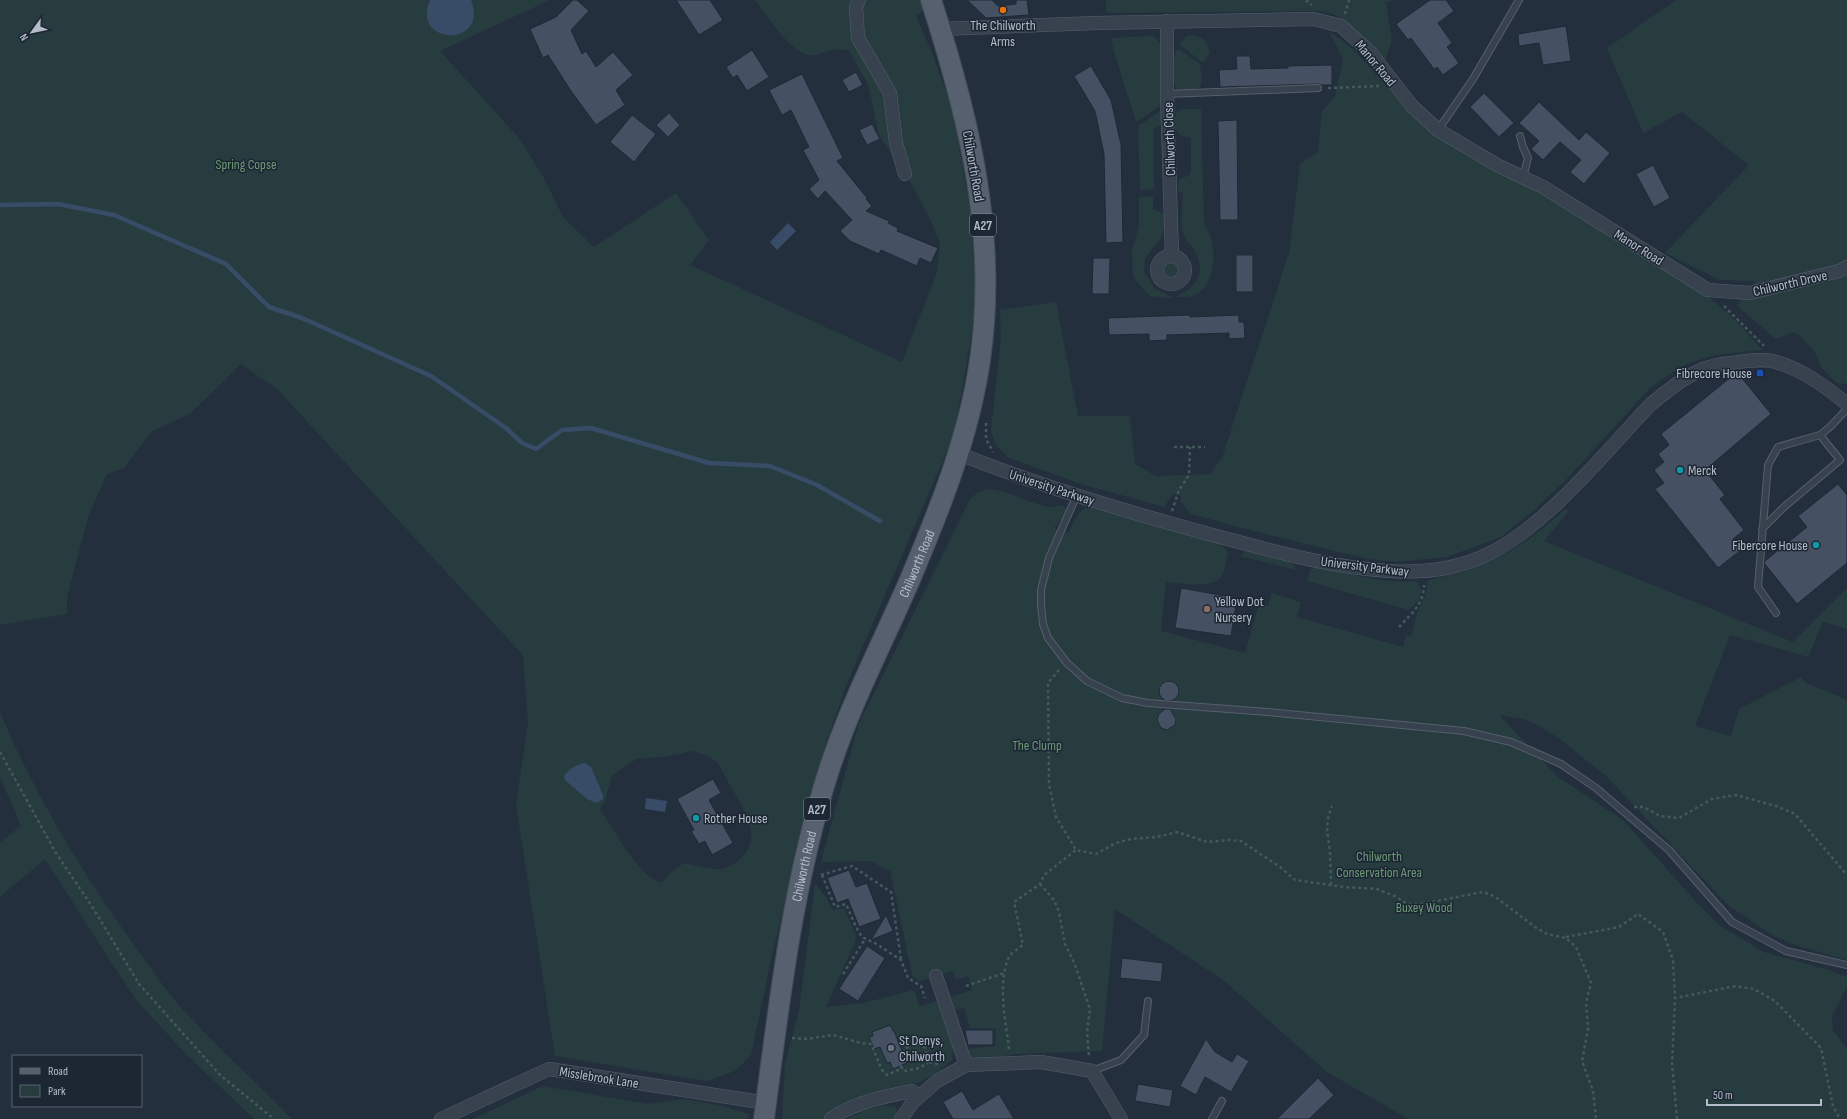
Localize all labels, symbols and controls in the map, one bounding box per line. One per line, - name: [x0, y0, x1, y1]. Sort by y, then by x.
- marker: The Chilworth Arms: [998, 5, 1008, 15]
- north arrow: [12, 12, 52, 52]
- place label: The Chilworth Arms: [970, 17, 1036, 50]
- text: N: [17, 31, 31, 43]
- street label: Manor Road: [1351, 37, 1400, 90]
- street label: Chilworth Close: [1160, 102, 1179, 176]
- street label: Chilworth Road: [959, 129, 988, 203]
- park label: Spring Copse: [215, 156, 277, 173]
- road number: A27: [970, 214, 996, 236]
- street label: Manor Road: [1611, 226, 1667, 269]
- street label: Chilworth Drove: [1751, 267, 1829, 300]
- place label: Fibrecore House: [1676, 365, 1752, 382]
- marker: Fibrecore House: [1755, 368, 1765, 378]
- place label: Merck: [1688, 462, 1717, 479]
- marker: Merck: [1675, 465, 1685, 475]
- street label: University Parkway: [1007, 466, 1097, 509]
- street label: Chilworth Road: [895, 527, 939, 600]
- place label: Fibercore House: [1732, 537, 1808, 554]
- marker: Fibercore House: [1811, 540, 1821, 550]
- street label: University Parkway: [1320, 553, 1411, 580]
- place label: Yellow Dot Nursery: [1215, 593, 1264, 626]
- marker: Yellow Dot Nursery: [1202, 604, 1212, 614]
- park label: The Clump: [1012, 737, 1062, 754]
- road number: A27: [804, 798, 830, 820]
- place label: Rother House: [704, 810, 768, 827]
- marker: Rother House: [691, 813, 701, 823]
- street label: Chilworth Road: [788, 829, 820, 903]
- park label: Chilworth Conservation Area: [1336, 848, 1422, 881]
- park label: Buxey Wood: [1396, 899, 1452, 916]
- place label: St Denys, Chilworth: [899, 1032, 945, 1065]
- marker: St Denys, Chilworth: [886, 1043, 896, 1053]
- legend: [12, 1055, 142, 1107]
- street label: Misslebrook Lane: [558, 1063, 640, 1092]
- text: Road: [48, 1064, 68, 1079]
- scale bar: [1707, 1081, 1821, 1107]
- text: Park: [48, 1084, 66, 1099]
- text: 50 m: [1713, 1088, 1733, 1103]

